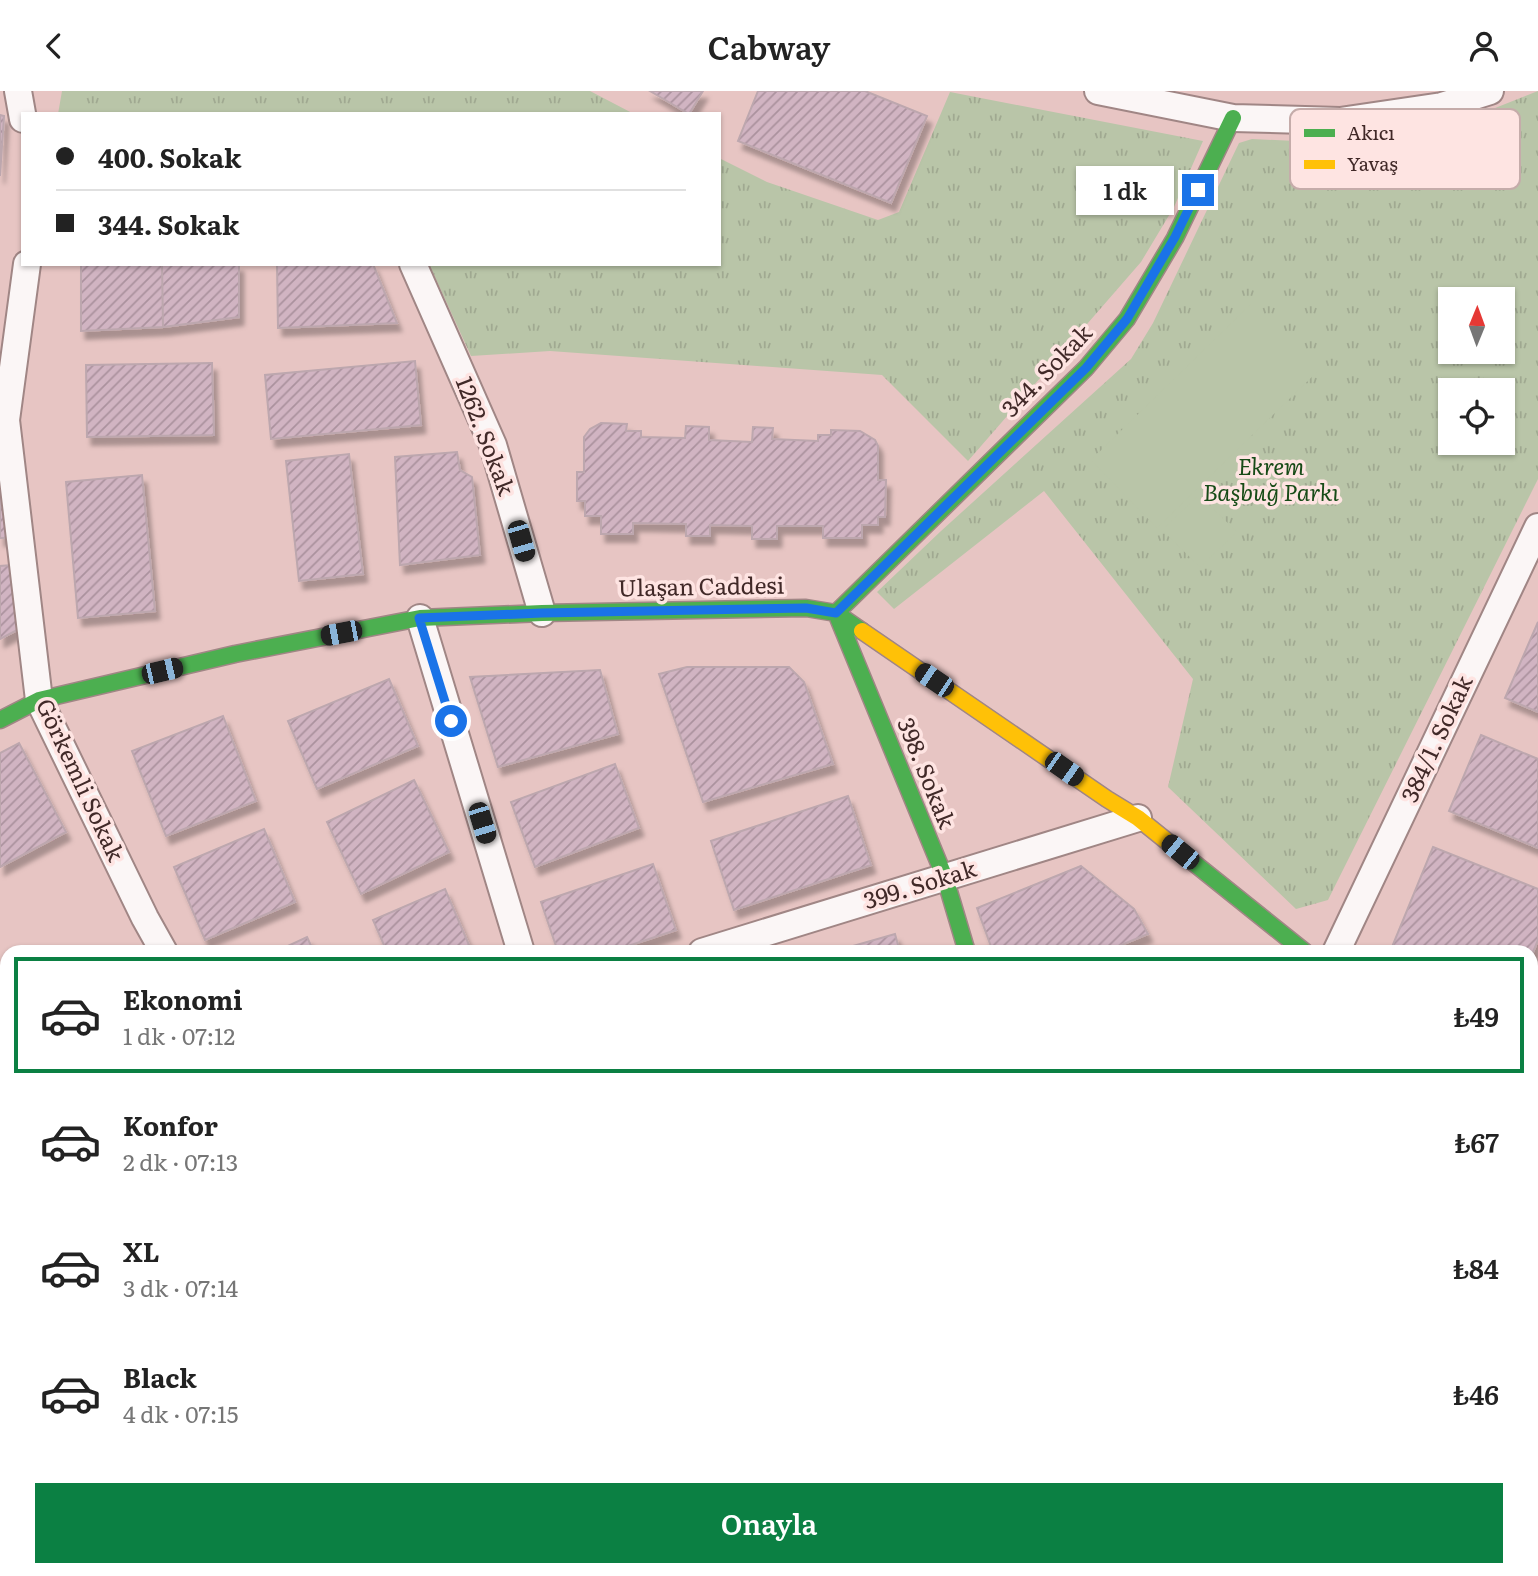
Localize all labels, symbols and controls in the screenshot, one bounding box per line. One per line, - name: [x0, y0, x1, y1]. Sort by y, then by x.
- text: Cabway: [708, 22, 830, 70]
- icon: back: [35, 27, 73, 65]
- icon: person: [1465, 27, 1503, 65]
- legend: [1290, 109, 1520, 189]
- text: Akıcı: [1347, 118, 1395, 146]
- text: 400. Sokak: [98, 137, 241, 176]
- text: Yavaş: [1347, 149, 1398, 177]
- callout: 1 dk: [1076, 165, 1174, 215]
- text: 1 dk: [1103, 173, 1147, 207]
- route end: [1182, 174, 1214, 206]
- text: 344. Sokak: [98, 204, 240, 243]
- north arrow: [1438, 287, 1516, 364]
- map controls: [1438, 287, 1515, 455]
- street label: 344. Sokak: [993, 315, 1099, 424]
- street label: 1262. Sokak: [449, 371, 525, 500]
- button: locate: [1438, 378, 1515, 455]
- park label: Ekrem Başbuğ Parkı: [1203, 448, 1339, 508]
- car: [506, 518, 537, 564]
- street label: Ulaşan Caddesi: [618, 567, 785, 603]
- car: [319, 619, 364, 647]
- car: [140, 656, 185, 686]
- car: [911, 660, 958, 700]
- street label: 384/1. Sokak: [1391, 668, 1480, 807]
- street label: Görkemli Sokak: [29, 692, 135, 867]
- route start: [435, 705, 467, 737]
- street label: 398. Sokak: [890, 712, 966, 834]
- car: [1041, 748, 1088, 790]
- car: [466, 800, 499, 846]
- car: [1158, 831, 1203, 873]
- street label: 399. Sokak: [859, 850, 981, 916]
- text: Ekonomi: [123, 979, 243, 1018]
- icon: car: [39, 984, 102, 1047]
- text: ₺49: [1453, 996, 1499, 1035]
- text: 1 dk · 07:12: [123, 1018, 235, 1052]
- text: Konfor: [123, 1105, 218, 1144]
- icon: car: [39, 1110, 102, 1173]
- text: ₺67: [1454, 1122, 1499, 1161]
- text: 2 dk · 07:13: [123, 1144, 238, 1178]
- text: XL: [123, 1231, 160, 1270]
- icon: car: [39, 1236, 102, 1299]
- text: ₺84: [1452, 1248, 1499, 1287]
- text: 3 dk · 07:14: [123, 1270, 238, 1304]
- text: Black: [123, 1357, 197, 1396]
- icon: car: [39, 1362, 102, 1425]
- text: ₺46: [1453, 1374, 1499, 1413]
- text: 4 dk · 07:15: [123, 1396, 238, 1430]
- button: Onayla: [35, 1483, 1503, 1563]

